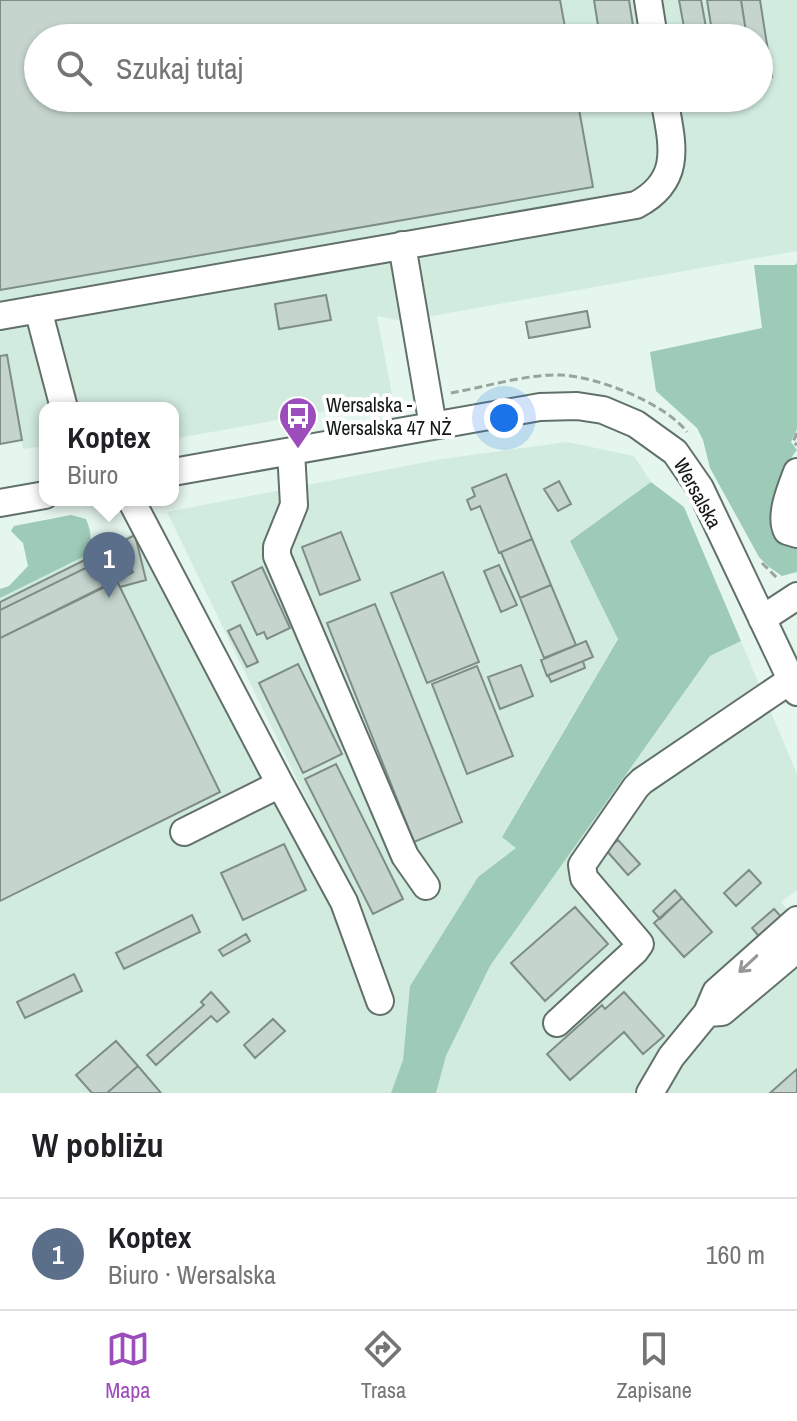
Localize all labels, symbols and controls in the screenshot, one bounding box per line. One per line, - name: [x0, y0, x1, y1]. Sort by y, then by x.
- search box: [24, 24, 773, 112]
- icon: search: [52, 46, 96, 90]
- text: Szukaj tutaj: [116, 48, 243, 88]
- place label: Wersalska - Wersalska 47 NŻ: [326, 391, 451, 441]
- bus stop icon: Wersalska - Wersalska 47 NŻ: [277, 395, 319, 450]
- your location: [484, 398, 524, 438]
- popup: [39, 402, 179, 506]
- text: Koptex: [67, 417, 151, 457]
- street label: Wersalska: [668, 453, 728, 533]
- text: Biuro: [67, 457, 118, 492]
- pin: 1: [83, 532, 135, 598]
- one-way arrow: [738, 954, 758, 972]
- text: W pobliżu: [32, 1122, 164, 1168]
- text: Koptex: [108, 1217, 191, 1257]
- text: 1: [52, 1237, 64, 1272]
- text: 160 m: [706, 1237, 765, 1272]
- text: Biuro · Wersalska: [108, 1257, 276, 1292]
- tab: Mapa: [105, 1327, 150, 1405]
- tab: Trasa: [361, 1327, 406, 1405]
- tab: Zapisane: [617, 1327, 692, 1405]

